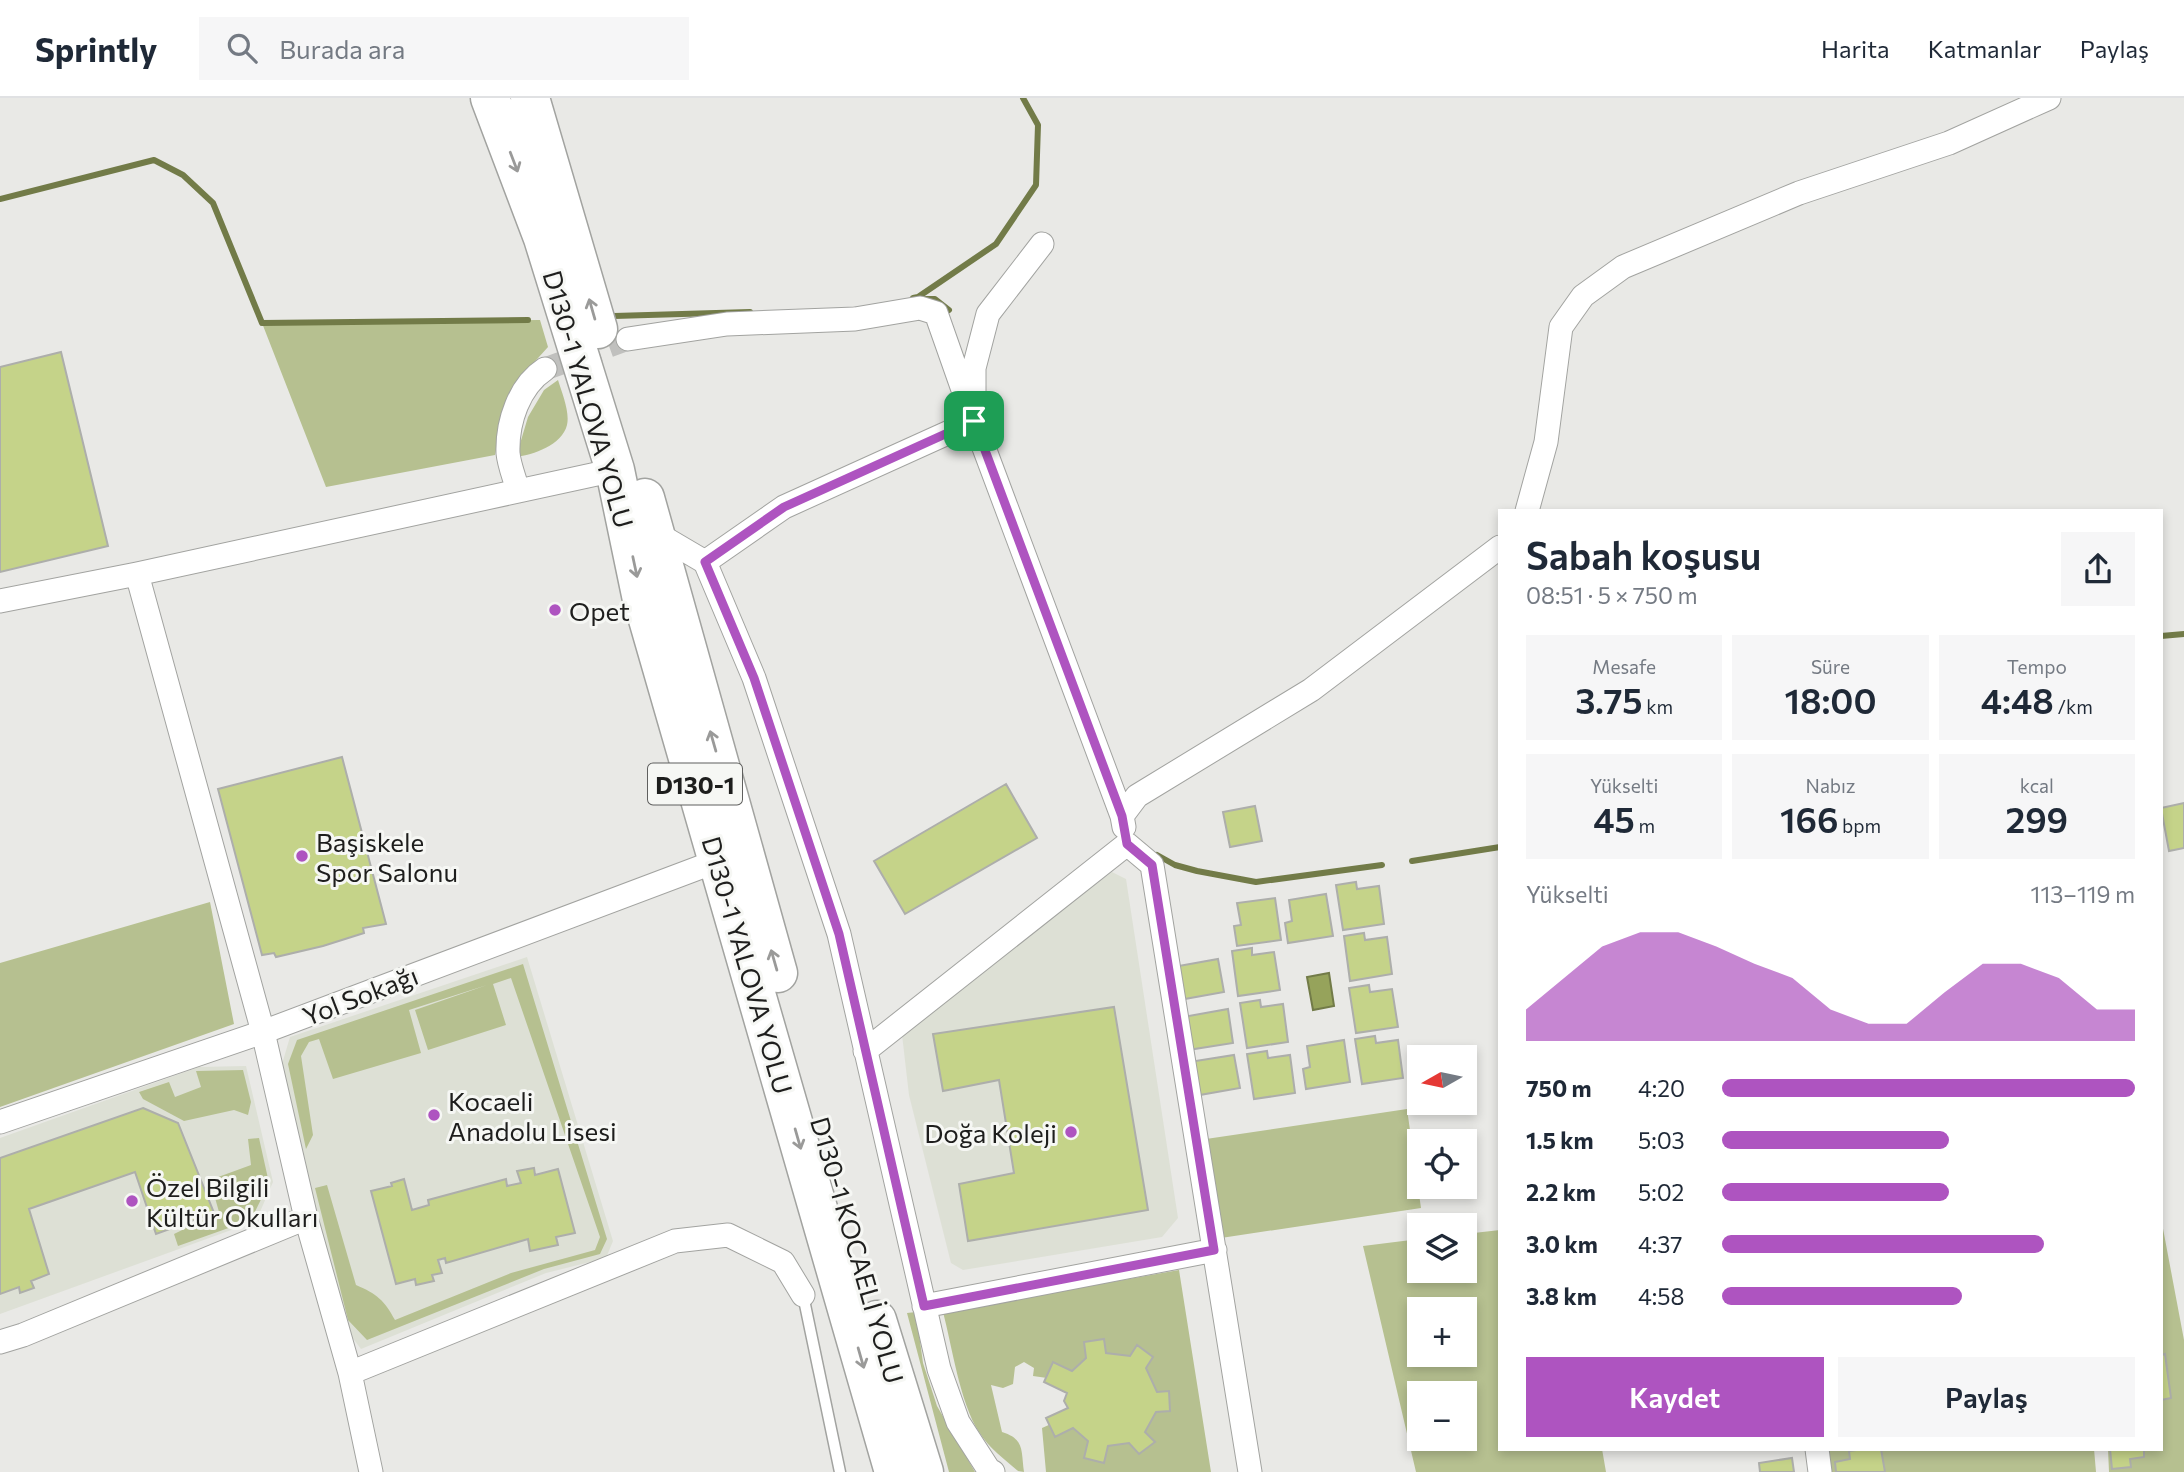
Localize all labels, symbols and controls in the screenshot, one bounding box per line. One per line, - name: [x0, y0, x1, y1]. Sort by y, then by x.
- search box: [199, 17, 689, 80]
- text: Sprintly: [35, 28, 157, 69]
- icon: search: [223, 29, 261, 67]
- text: Burada ara: [279, 33, 405, 64]
- text: Harita: [1821, 34, 1890, 63]
- text: Katmanlar: [1928, 34, 2042, 63]
- text: Paylaş: [2080, 34, 2149, 63]
- one-way arrow: [509, 150, 521, 172]
- street label: D130-1 YALOVA YOLU: [537, 267, 641, 531]
- one-way arrow: [585, 298, 598, 320]
- pin: [944, 391, 1004, 451]
- icon: arrive: [955, 402, 993, 440]
- text: Sabah koşusu: [1526, 531, 1761, 578]
- button: share: [2061, 532, 2135, 606]
- one-way arrow: [629, 555, 643, 578]
- text: 08:51 · 5 × 750 m: [1526, 581, 1698, 609]
- place label: Opet: [569, 595, 630, 626]
- marker: Opet: [547, 602, 563, 618]
- text: Mesafe: [1592, 655, 1656, 678]
- text: Süre: [1811, 655, 1850, 678]
- text: Tempo: [2007, 655, 2067, 678]
- text: 3.75: [1575, 678, 1643, 721]
- text: 18:00: [1784, 678, 1877, 721]
- text: 4:48: [1981, 678, 2054, 721]
- text: km: [1643, 695, 1673, 718]
- text: /km: [2054, 695, 2093, 718]
- one-way arrow: [705, 730, 718, 752]
- road number: D130-1: [648, 764, 742, 804]
- text: Yükselti: [1590, 774, 1658, 797]
- text: Nabız: [1806, 774, 1855, 797]
- text: kcal: [2020, 774, 2054, 797]
- text: 45: [1593, 797, 1635, 840]
- text: 166: [1780, 797, 1838, 840]
- text: 299: [2006, 797, 2068, 840]
- text: m: [1635, 814, 1655, 837]
- text: bpm: [1838, 814, 1881, 837]
- place label: Başiskele Spor Salonu: [316, 826, 458, 887]
- street label: D130-1 YALOVA YOLU: [696, 833, 800, 1097]
- marker: Başiskele Spor Salonu: [294, 848, 310, 864]
- text: Yükselti: [1526, 880, 1609, 908]
- text: 113–119 m: [2031, 880, 2135, 908]
- one-way arrow: [767, 949, 780, 972]
- street label: Yol Sokağı: [298, 959, 422, 1031]
- north arrow: [1407, 1045, 1477, 1115]
- map controls: [1407, 1045, 1477, 1451]
- text: 750 m: [1526, 1074, 1592, 1102]
- text: 4:20: [1638, 1074, 1685, 1102]
- place label: Kocaeli Anadolu Lisesi: [448, 1085, 617, 1146]
- marker: Kocaeli Anadolu Lisesi: [426, 1107, 442, 1123]
- street label: D130-1 KOCAELİ YOLU: [805, 1113, 911, 1387]
- place label: Doğa Koleji: [924, 1117, 1057, 1148]
- marker: Doğa Koleji: [1063, 1124, 1079, 1140]
- text: 1.5 km: [1526, 1126, 1594, 1154]
- text: 5:03: [1638, 1126, 1685, 1154]
- one-way arrow: [792, 1127, 805, 1150]
- button: locate: [1407, 1129, 1477, 1199]
- place label: Özel Bilgili Kültür Okulları: [146, 1171, 319, 1232]
- text: 2.2 km: [1526, 1178, 1596, 1206]
- text: 5:02: [1638, 1178, 1684, 1206]
- marker: Özel Bilgili Kültür Okulları: [124, 1193, 140, 1209]
- button: layers: [1407, 1213, 1477, 1283]
- text: 3.0 km: [1526, 1230, 1598, 1258]
- text: 4:37: [1638, 1230, 1682, 1258]
- text: 3.8 km: [1526, 1282, 1597, 1310]
- text: 4:58: [1638, 1282, 1684, 1310]
- button: +: [1407, 1297, 1477, 1367]
- one-way arrow: [855, 1346, 868, 1369]
- button: Kaydet: [1526, 1357, 1824, 1437]
- button: Paylaş: [1838, 1357, 2135, 1437]
- button: −: [1407, 1381, 1477, 1451]

